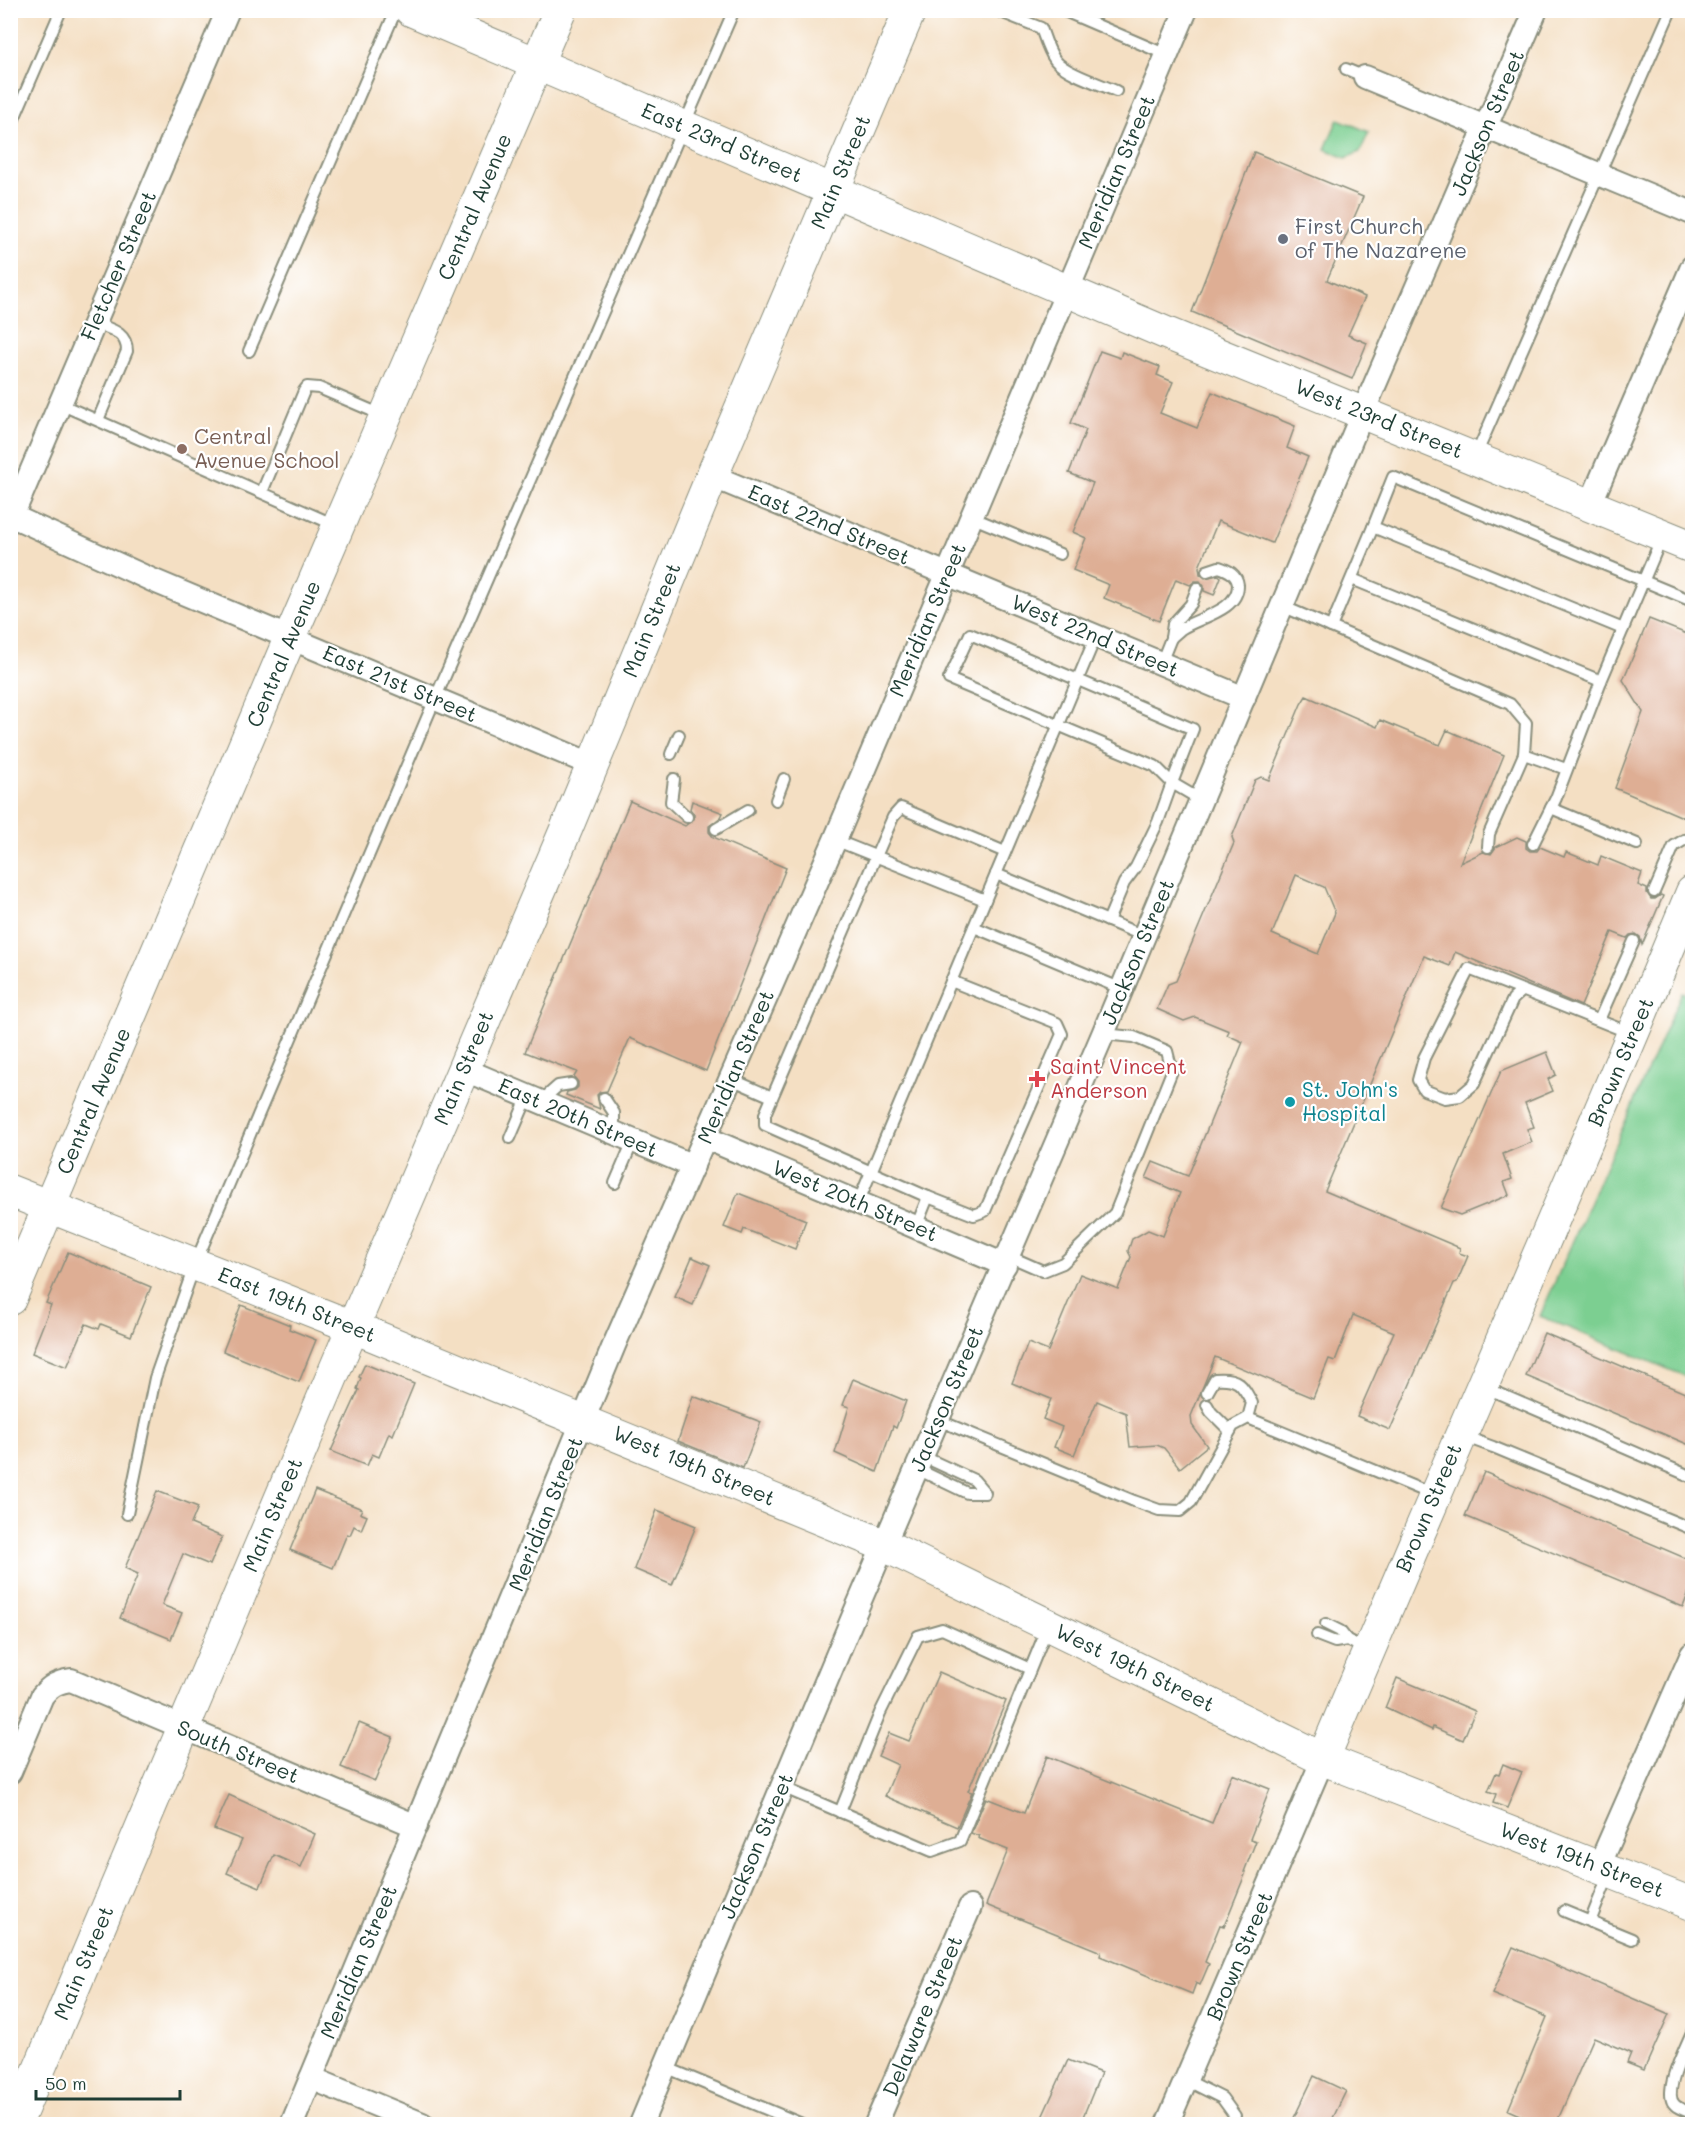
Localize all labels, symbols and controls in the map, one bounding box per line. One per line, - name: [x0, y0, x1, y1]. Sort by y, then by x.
- street label: Jackson Street: [1444, 45, 1530, 199]
- street label: Meridian Street: [1071, 90, 1160, 253]
- street label: East 23rd Street: [638, 95, 807, 188]
- street label: Main Street: [803, 110, 876, 233]
- street label: Central Avenue: [430, 129, 517, 284]
- street label: Fletcher Street: [74, 186, 161, 345]
- place label: First Church of The Nazarene: [1295, 212, 1467, 263]
- marker: First Church of The Nazarene: [1276, 232, 1290, 246]
- street label: West 23rd Street: [1292, 372, 1468, 464]
- place label: Central Avenue School: [194, 422, 340, 473]
- marker: Central Avenue School: [175, 442, 189, 456]
- street label: East 22nd Street: [745, 477, 915, 570]
- street label: Meridian Street: [882, 538, 971, 701]
- street label: Main Street: [615, 558, 686, 681]
- street label: Central Avenue: [239, 576, 326, 731]
- street label: West 22nd Street: [1008, 587, 1183, 682]
- street label: East 21st Street: [319, 638, 482, 727]
- street label: Jackson Street: [1094, 874, 1180, 1028]
- street label: Meridian Street: [690, 985, 779, 1148]
- street label: Brown Street: [1580, 993, 1659, 1130]
- street label: Main Street: [426, 1006, 499, 1129]
- street label: Central Avenue: [49, 1023, 136, 1178]
- place label: Saint Vincent Anderson: [1050, 1052, 1187, 1103]
- marker: Saint Vincent Anderson: [1028, 1070, 1046, 1088]
- street label: East 20th Street: [495, 1071, 662, 1162]
- place label: St. John's Hospital: [1302, 1075, 1398, 1126]
- marker: St. John's Hospital: [1283, 1095, 1297, 1109]
- street label: West 20th Street: [769, 1153, 942, 1247]
- street label: East 19th Street: [215, 1260, 380, 1348]
- street label: Jackson Street: [903, 1321, 989, 1475]
- street label: West 19th Street: [609, 1418, 780, 1511]
- street label: Meridian Street: [501, 1432, 588, 1595]
- street label: Brown Street: [1388, 1439, 1467, 1576]
- street label: Main Street: [235, 1453, 308, 1576]
- street label: West 19th Street: [1052, 1616, 1220, 1717]
- street label: South Street: [173, 1713, 304, 1789]
- street label: Jackson Street: [713, 1768, 799, 1922]
- street label: West 19th Street: [1496, 1815, 1669, 1902]
- street label: Meridian Street: [313, 1880, 402, 2043]
- street label: Brown Street: [1199, 1887, 1278, 2024]
- street label: Main Street: [46, 1901, 119, 2024]
- street label: Delaware Street: [876, 1931, 968, 2100]
- scale bar: [36, 2063, 180, 2101]
- text: 50 m: [45, 2071, 87, 2095]

